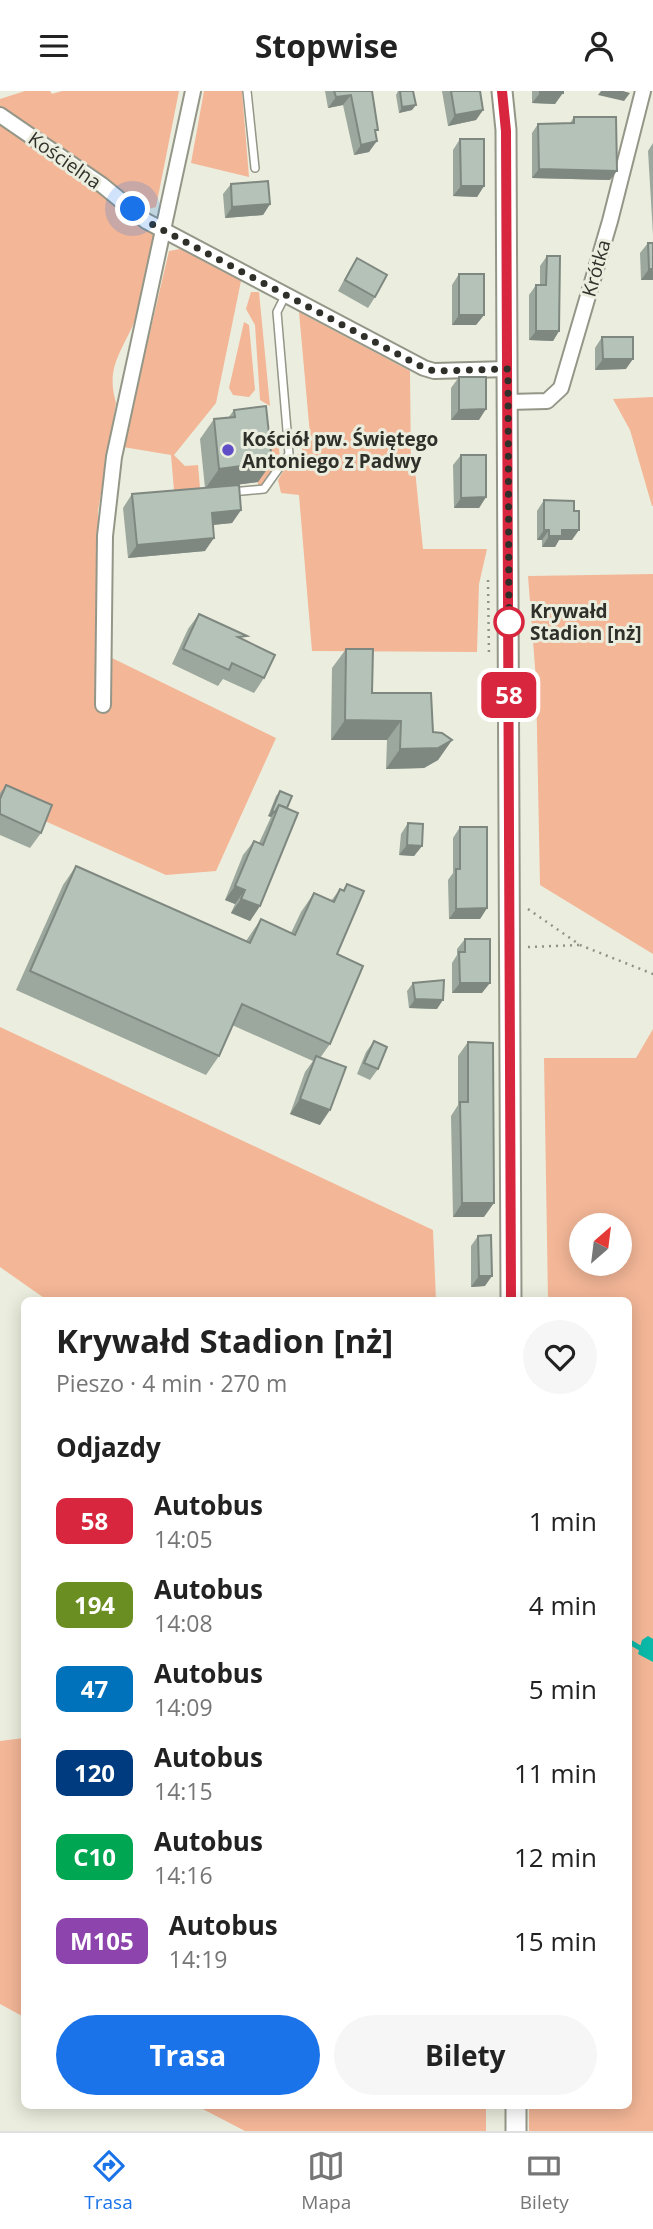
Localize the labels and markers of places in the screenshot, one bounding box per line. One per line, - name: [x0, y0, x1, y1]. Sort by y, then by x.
- place label: Kościół pw. Świętego Antoniego z Padwy: [242, 426, 438, 474]
- marker: Kościół pw. Świętego Antoniego z Padwy: [220, 442, 236, 458]
- place label: Krywałd Stadion [nż]: [530, 598, 642, 646]
- marker: Krywałd Stadion [nż]: [494, 607, 524, 637]

